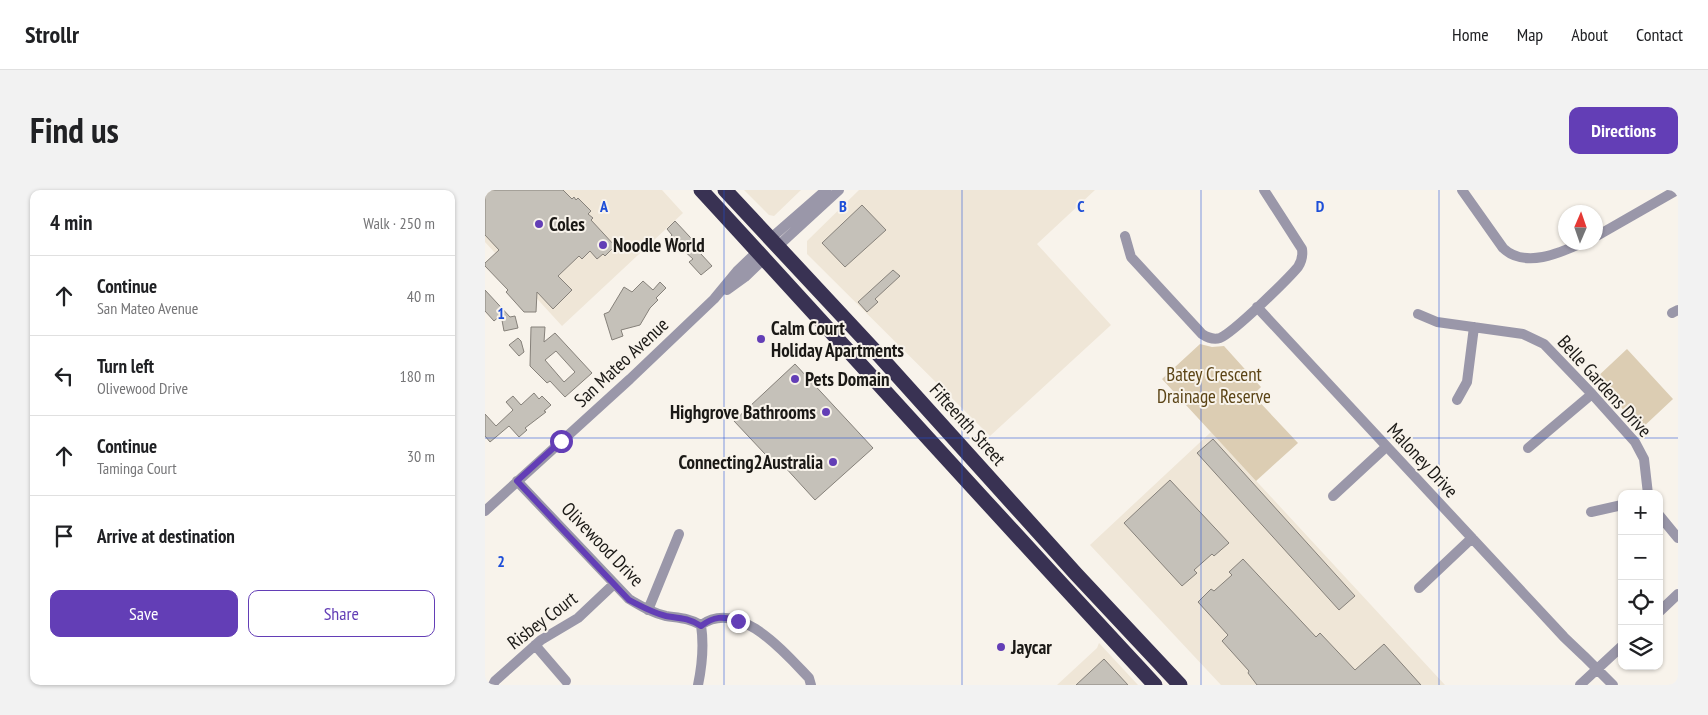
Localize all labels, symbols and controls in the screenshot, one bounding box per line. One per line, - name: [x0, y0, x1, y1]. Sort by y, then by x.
- text: Strollr: [25, 19, 79, 50]
- text: Home: [1452, 23, 1489, 46]
- text: Map: [1517, 23, 1543, 46]
- text: About: [1571, 23, 1608, 46]
- text: Contact: [1636, 23, 1683, 46]
- text: Find us: [30, 107, 119, 153]
- button: Directions: [1569, 107, 1678, 154]
- text: A: [599, 196, 609, 216]
- text: B: [839, 196, 847, 216]
- text: C: [1077, 196, 1085, 216]
- text: D: [1316, 196, 1325, 216]
- north arrow: [1558, 205, 1603, 250]
- text: 4 min: [50, 209, 92, 236]
- place label: Coles: [549, 212, 585, 236]
- text: Walk · 250 m: [363, 213, 435, 233]
- marker: Coles: [533, 218, 545, 230]
- place label: Noodle World: [613, 233, 705, 257]
- marker: Noodle World: [597, 239, 609, 251]
- text: Continue: [97, 274, 157, 298]
- icon: ahead: [50, 282, 78, 310]
- text: 40 m: [407, 286, 435, 306]
- text: San Mateo Avenue: [97, 298, 198, 318]
- text: 1: [497, 303, 505, 323]
- street label: San Mateo Avenue: [569, 312, 673, 412]
- place label: Calm Court Holiday Apartments: [771, 316, 904, 362]
- street label: Belle Gardens Drive: [1553, 330, 1657, 442]
- marker: Calm Court Holiday Apartments: [755, 333, 767, 345]
- text: Turn left: [97, 354, 154, 378]
- icon: left: [50, 362, 78, 390]
- park label: Batey Crescent Drainage Reserve: [1157, 362, 1271, 408]
- text: 180 m: [400, 366, 435, 386]
- place label: Pets Domain: [805, 367, 890, 391]
- marker: Pets Domain: [789, 373, 801, 385]
- text: Olivewood Drive: [97, 378, 188, 398]
- street label: Fifteenth Street: [925, 378, 1012, 471]
- place label: Highgrove Bathrooms: [670, 400, 816, 424]
- marker: Highgrove Bathrooms: [820, 406, 832, 418]
- street label: Maloney Drive: [1382, 418, 1464, 502]
- route start: [550, 430, 573, 453]
- text: Continue: [97, 434, 157, 458]
- icon: ahead: [50, 442, 78, 470]
- text: 30 m: [407, 446, 435, 466]
- place label: Connecting2Australia: [678, 450, 823, 474]
- marker: Connecting2Australia: [827, 456, 839, 468]
- text: Taminga Court: [97, 458, 177, 478]
- map controls: [1618, 490, 1663, 670]
- button: +: [1618, 490, 1663, 535]
- street label: Olivewood Drive: [557, 497, 649, 591]
- icon: arrive: [50, 522, 78, 550]
- text: Arrive at destination: [97, 524, 235, 548]
- button: −: [1618, 535, 1663, 580]
- text: 2: [497, 551, 505, 571]
- button: locate: [1618, 580, 1663, 625]
- street label: Risbey Court: [502, 585, 582, 654]
- button: Save: [50, 590, 238, 637]
- button: Share: [248, 590, 435, 637]
- route end: [727, 610, 750, 633]
- button: layers: [1618, 625, 1663, 670]
- place label: Jaycar: [1010, 635, 1052, 659]
- marker: Jaycar: [995, 641, 1007, 653]

